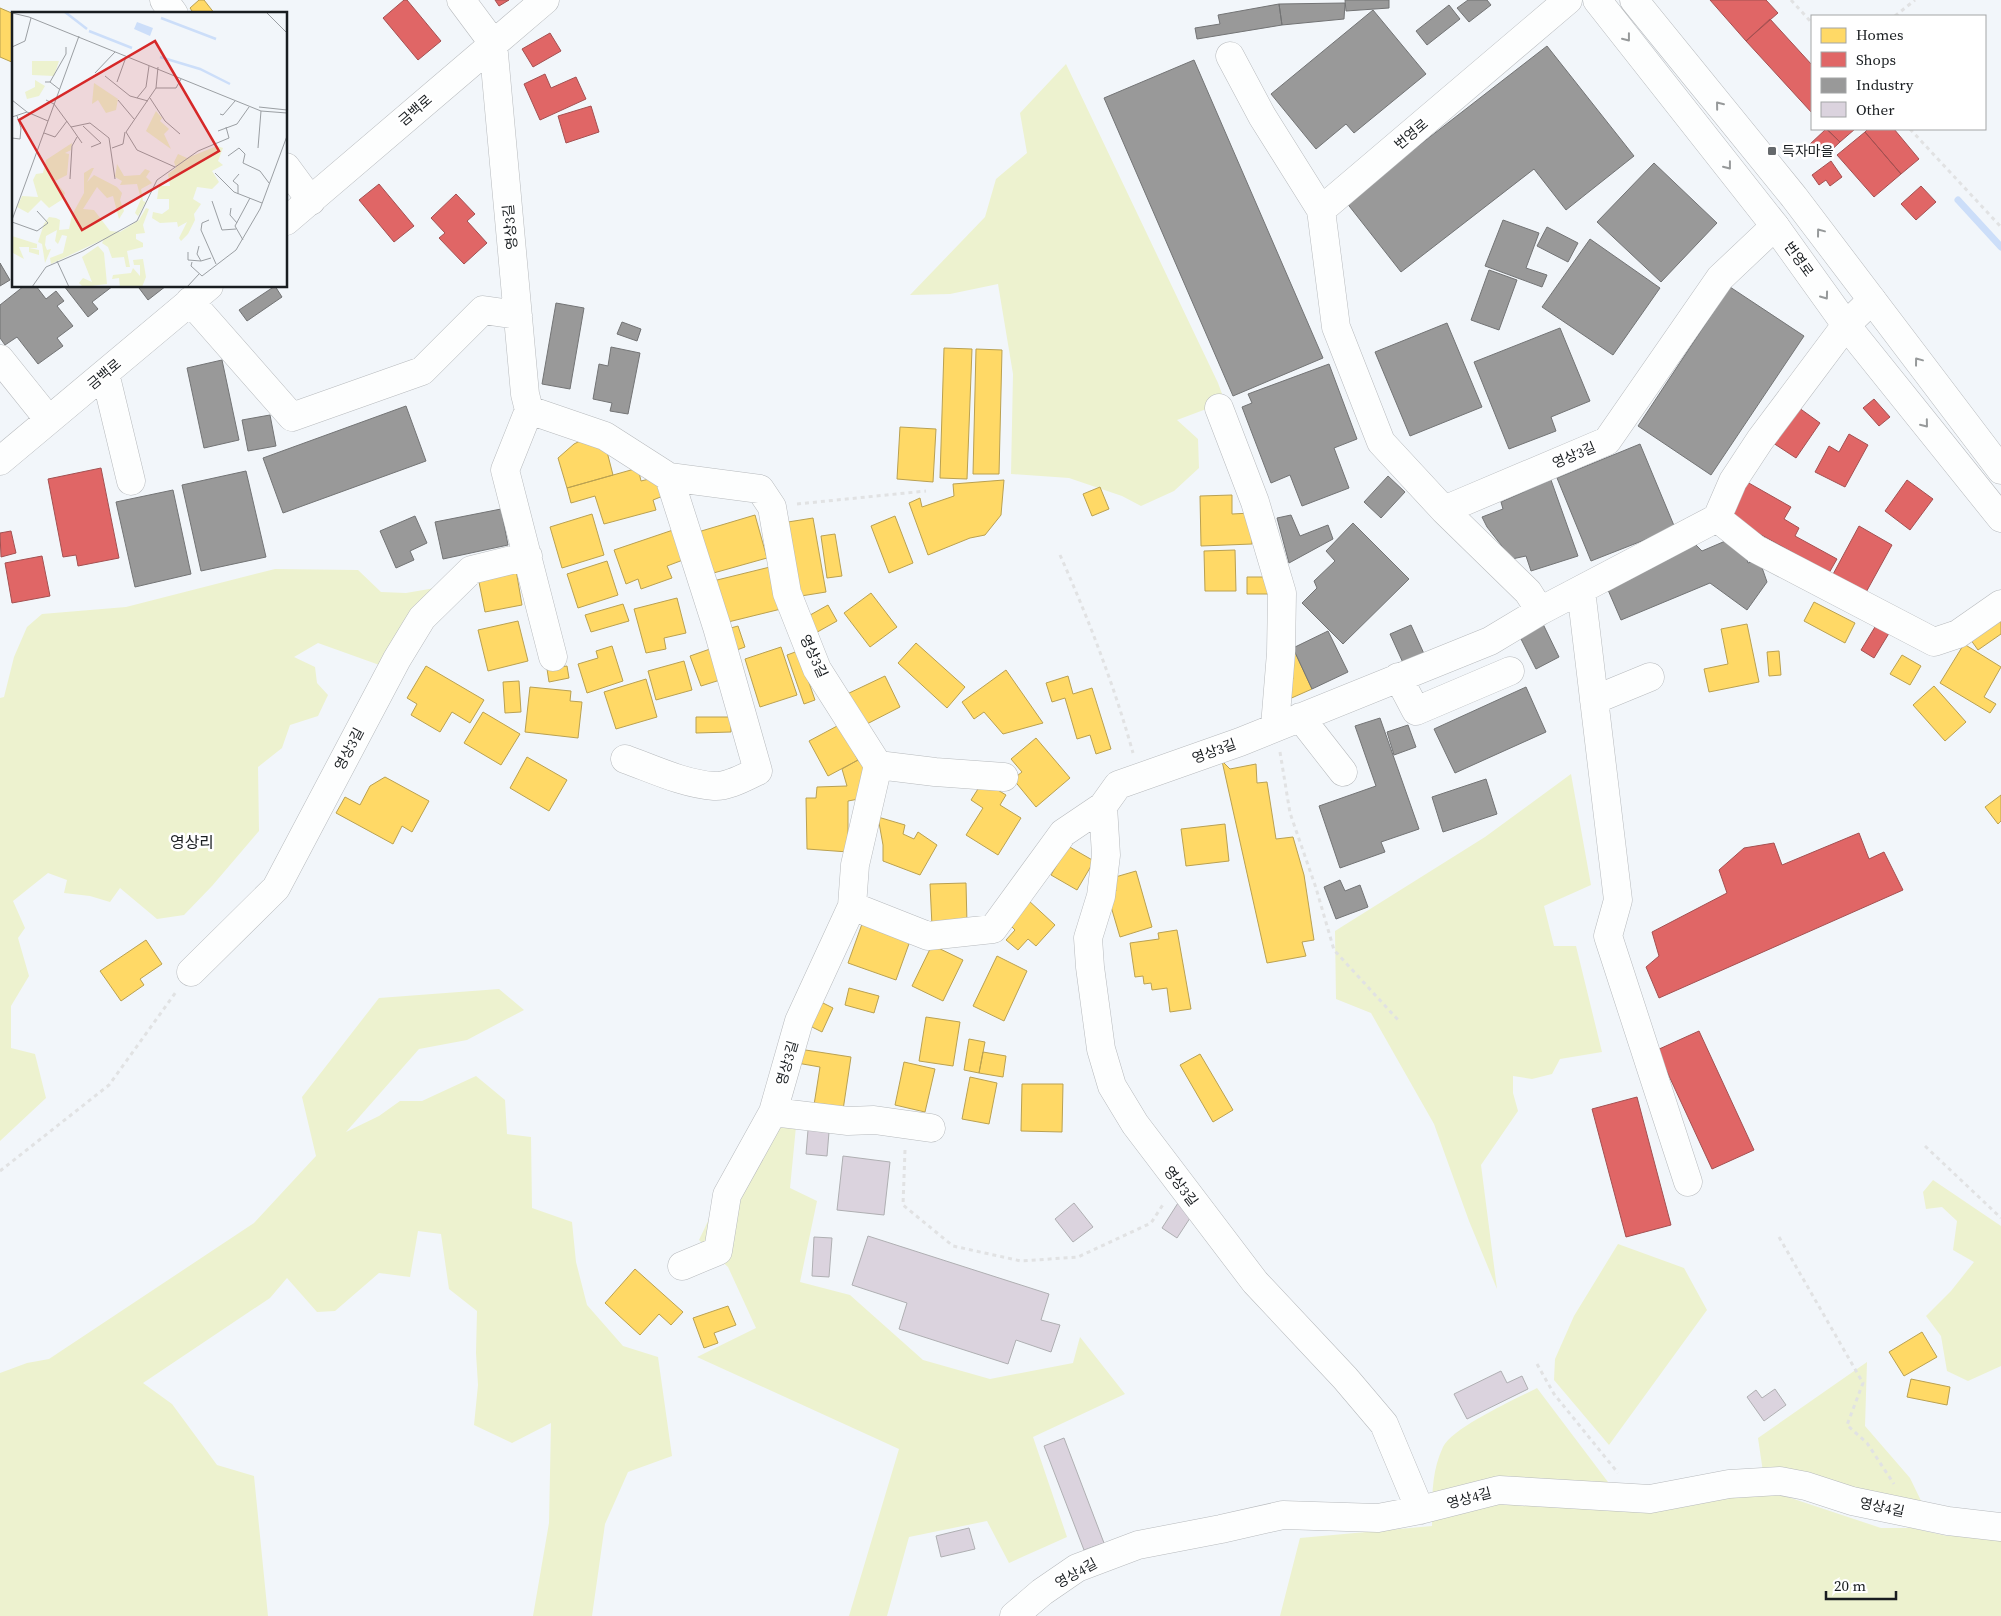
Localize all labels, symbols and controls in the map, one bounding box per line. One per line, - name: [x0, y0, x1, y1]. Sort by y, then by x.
- inset map: [12, 12, 288, 288]
- legend: [1811, 15, 1986, 130]
- text: Homes: [1856, 24, 1903, 45]
- one-way arrow: [1622, 32, 1630, 41]
- text: Shops: [1856, 49, 1896, 70]
- text: Industry: [1856, 74, 1914, 95]
- street label: 금백로: [394, 90, 436, 130]
- text: Other: [1856, 99, 1895, 120]
- one-way arrow: [1715, 101, 1724, 110]
- street label: 번영로: [1390, 114, 1432, 154]
- place label: 득자마을: [1782, 141, 1834, 161]
- marker: 득자마을: [1766, 145, 1778, 157]
- one-way arrow: [1722, 160, 1730, 169]
- street label: 영상3길: [498, 203, 522, 251]
- one-way arrow: [1817, 228, 1826, 238]
- street label: 번영로: [1780, 237, 1819, 281]
- one-way arrow: [1819, 290, 1828, 300]
- street label: 금백로: [83, 354, 125, 394]
- one-way arrow: [1916, 358, 1924, 367]
- one-way arrow: [1920, 418, 1928, 427]
- street label: 영상3길: [1549, 437, 1599, 473]
- street label: 영상3길: [795, 631, 833, 681]
- street label: 영상3길: [329, 724, 369, 774]
- street label: 영상3길: [1189, 734, 1239, 768]
- district label: 영상리: [170, 831, 214, 853]
- street label: 영상3길: [771, 1038, 803, 1088]
- street label: 영상3길: [1159, 1162, 1203, 1210]
- street label: 영상4길: [1444, 1482, 1494, 1514]
- street label: 영상4길: [1858, 1492, 1906, 1522]
- street label: 영상4길: [1051, 1553, 1101, 1593]
- scale bar: [1826, 1568, 1896, 1600]
- text: 20 m: [1834, 1575, 1866, 1596]

